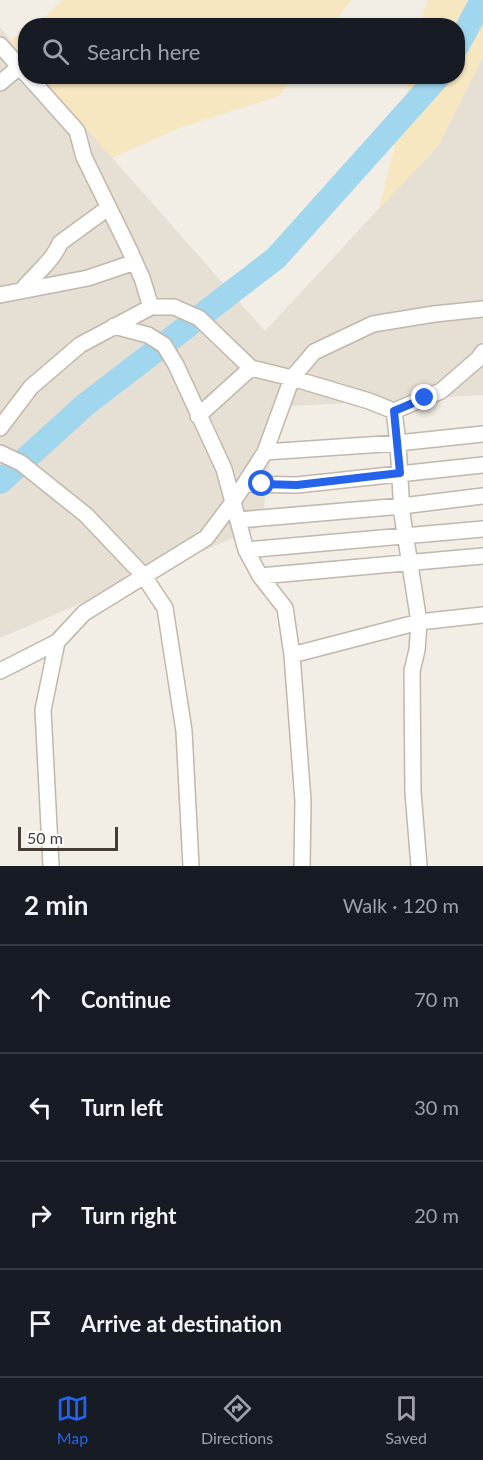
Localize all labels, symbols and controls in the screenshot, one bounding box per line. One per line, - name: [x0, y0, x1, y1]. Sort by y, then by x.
- search box: [18, 18, 465, 84]
- icon: search: [39, 35, 72, 68]
- text: Search here: [87, 38, 200, 65]
- route end: [411, 384, 437, 410]
- route start: [248, 470, 274, 496]
- scale bar: [18, 824, 118, 852]
- text: 50 m: [27, 828, 63, 847]
- text: 2 min: [24, 889, 88, 921]
- text: Walk · 120 m: [343, 893, 459, 917]
- icon: ahead: [24, 983, 57, 1016]
- text: Continue: [81, 986, 171, 1013]
- text: 70 m: [414, 987, 459, 1011]
- icon: left: [24, 1091, 57, 1124]
- text: Turn left: [81, 1094, 163, 1121]
- text: 30 m: [414, 1095, 459, 1119]
- icon: right: [24, 1199, 57, 1232]
- text: Turn right: [81, 1202, 176, 1229]
- text: 20 m: [414, 1203, 459, 1227]
- icon: arrive: [24, 1307, 57, 1340]
- text: Arrive at destination: [81, 1310, 282, 1337]
- tab: Map: [56, 1392, 89, 1447]
- tab: Directions: [201, 1392, 273, 1447]
- tab: Saved: [385, 1392, 427, 1447]

